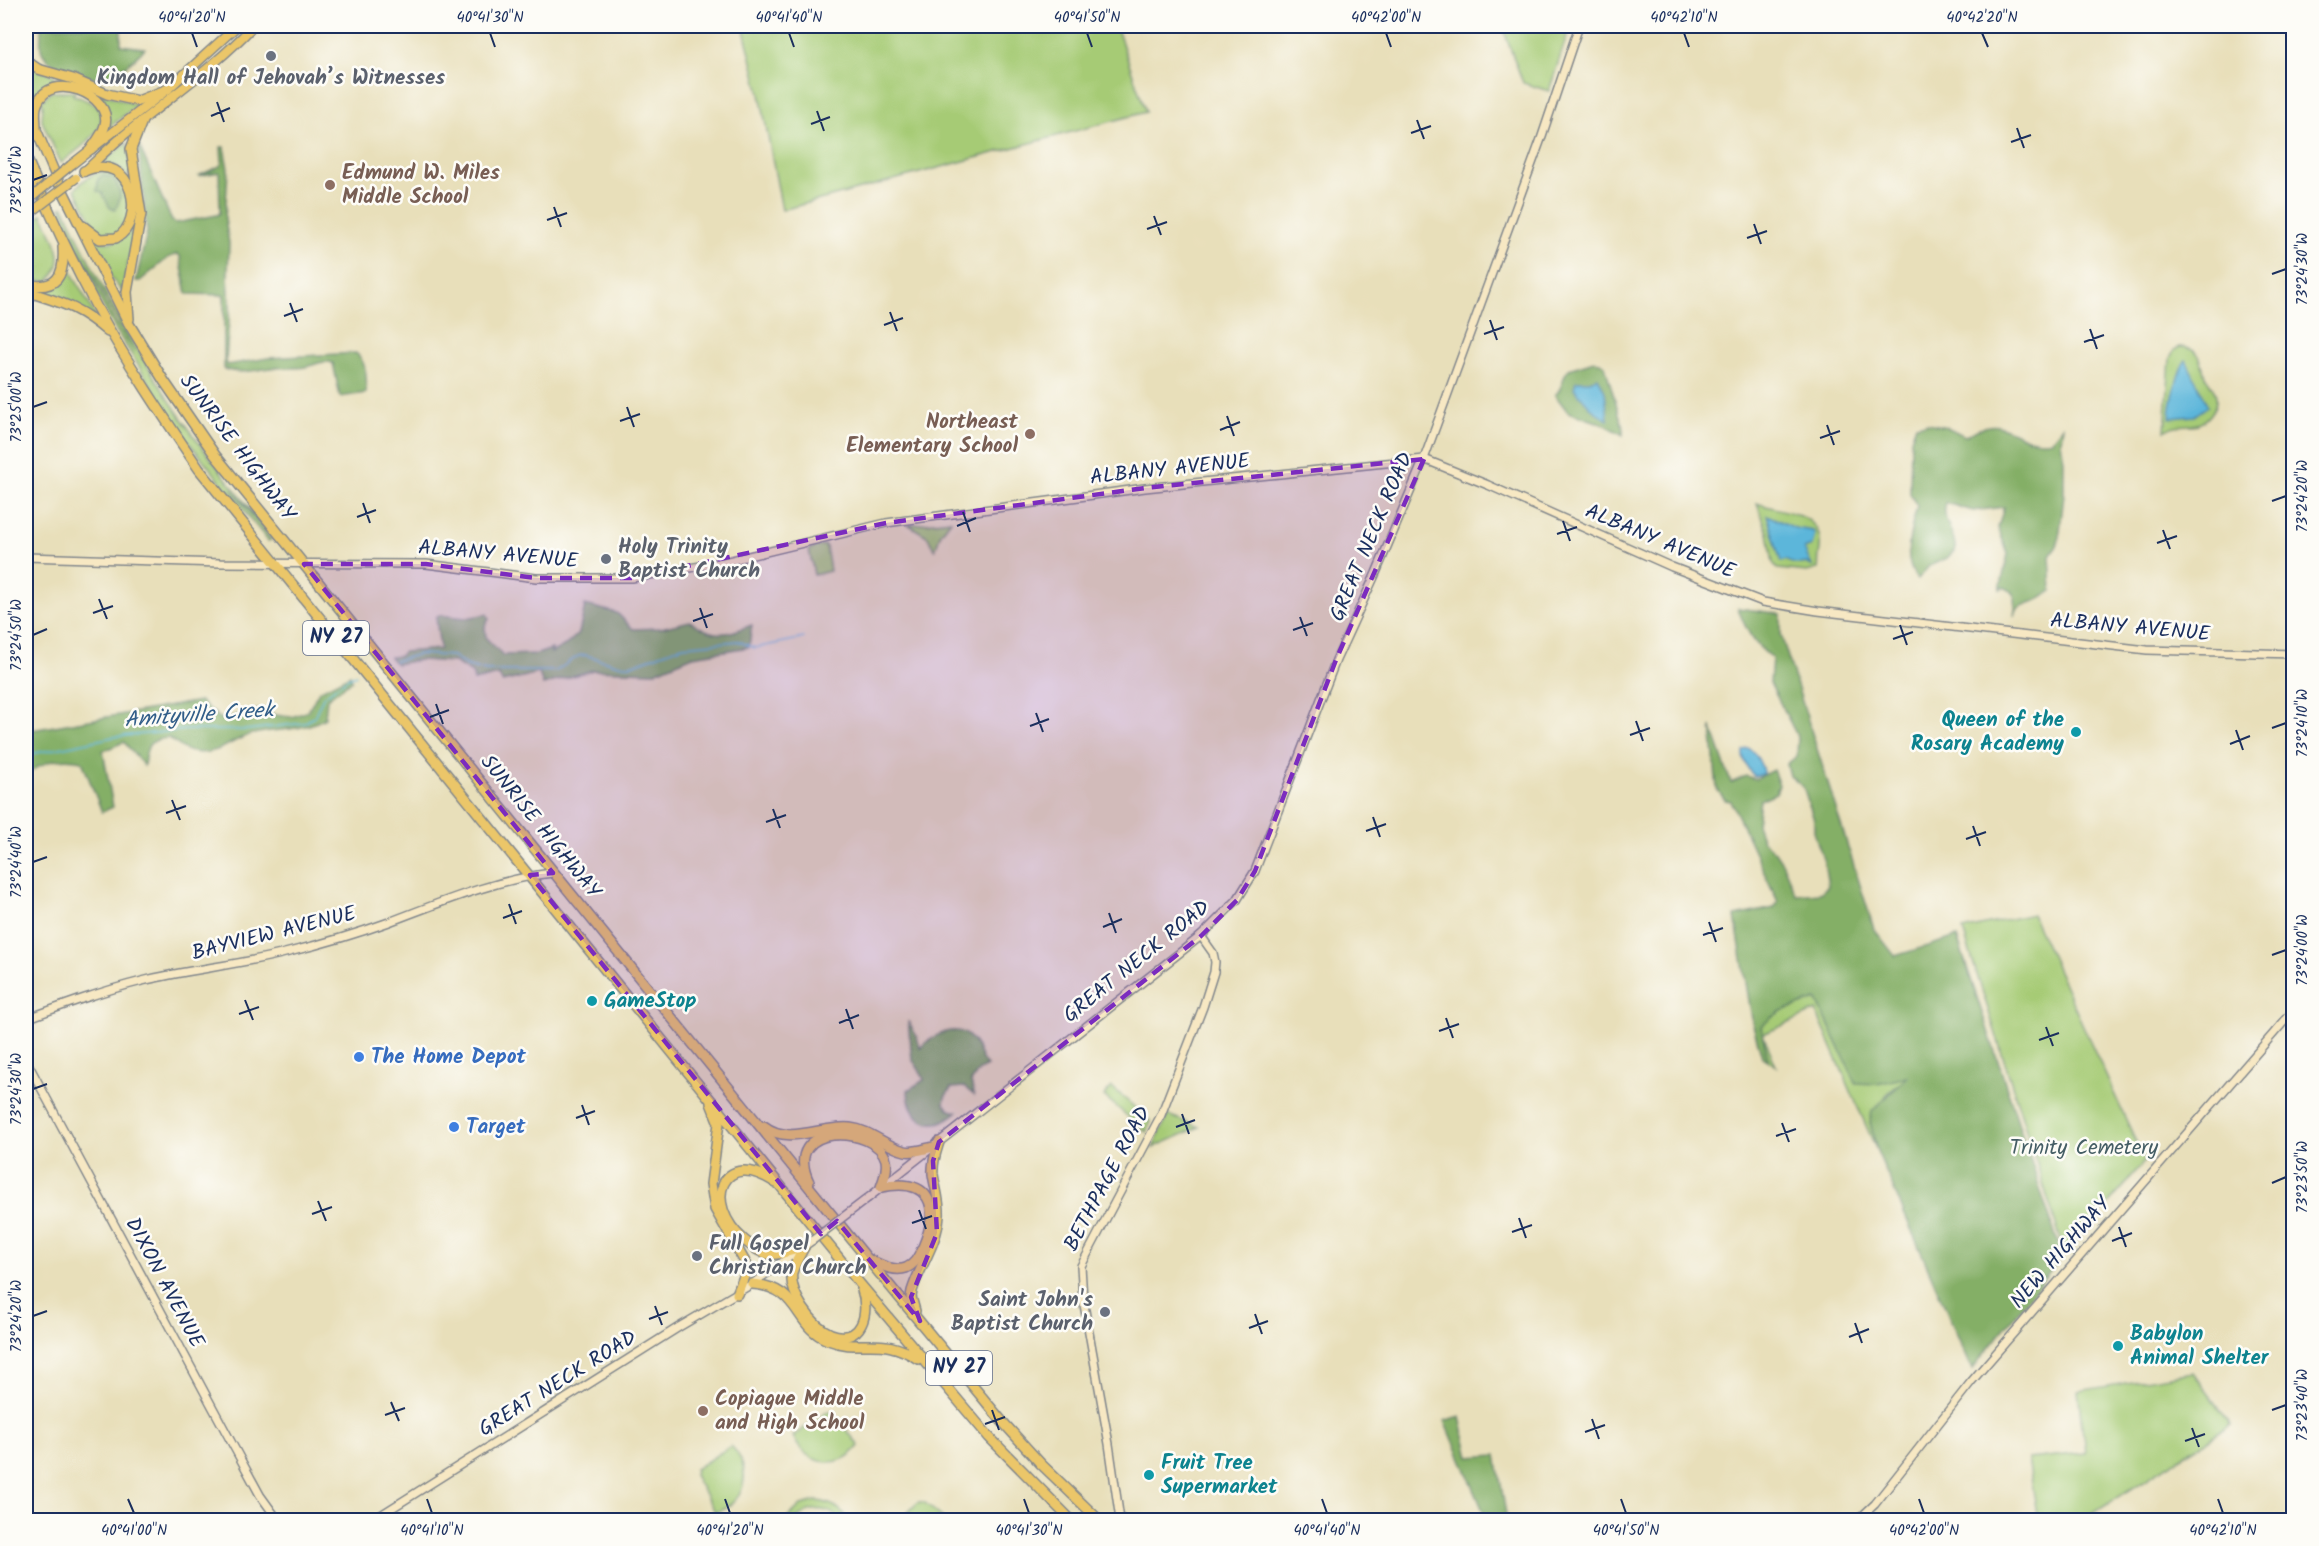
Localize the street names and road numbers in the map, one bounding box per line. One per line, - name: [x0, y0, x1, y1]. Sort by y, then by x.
- street label: SUNRISE HIGHWAY: [170, 367, 304, 529]
- street label: ALBANY AVENUE: [1089, 445, 1252, 495]
- street label: GREAT NECK ROAD: [1321, 447, 1423, 627]
- street label: ALBANY AVENUE: [1580, 495, 1741, 589]
- street label: ALBANY AVENUE: [417, 532, 580, 578]
- street label: ALBANY AVENUE: [2049, 605, 2212, 651]
- road number: NY 27: [303, 621, 369, 655]
- street label: SUNRISE HIGHWAY: [471, 748, 609, 907]
- street label: GREAT NECK ROAD: [1056, 892, 1218, 1032]
- street label: BAYVIEW AVENUE: [188, 897, 360, 970]
- street label: BETHPAGE ROAD: [1056, 1101, 1160, 1257]
- street label: NEW HIGHWAY: [2003, 1189, 2120, 1317]
- street label: DIXON AVENUE: [116, 1212, 213, 1355]
- street label: GREAT NECK ROAD: [472, 1322, 644, 1446]
- road number: NY 27: [926, 1351, 992, 1385]

